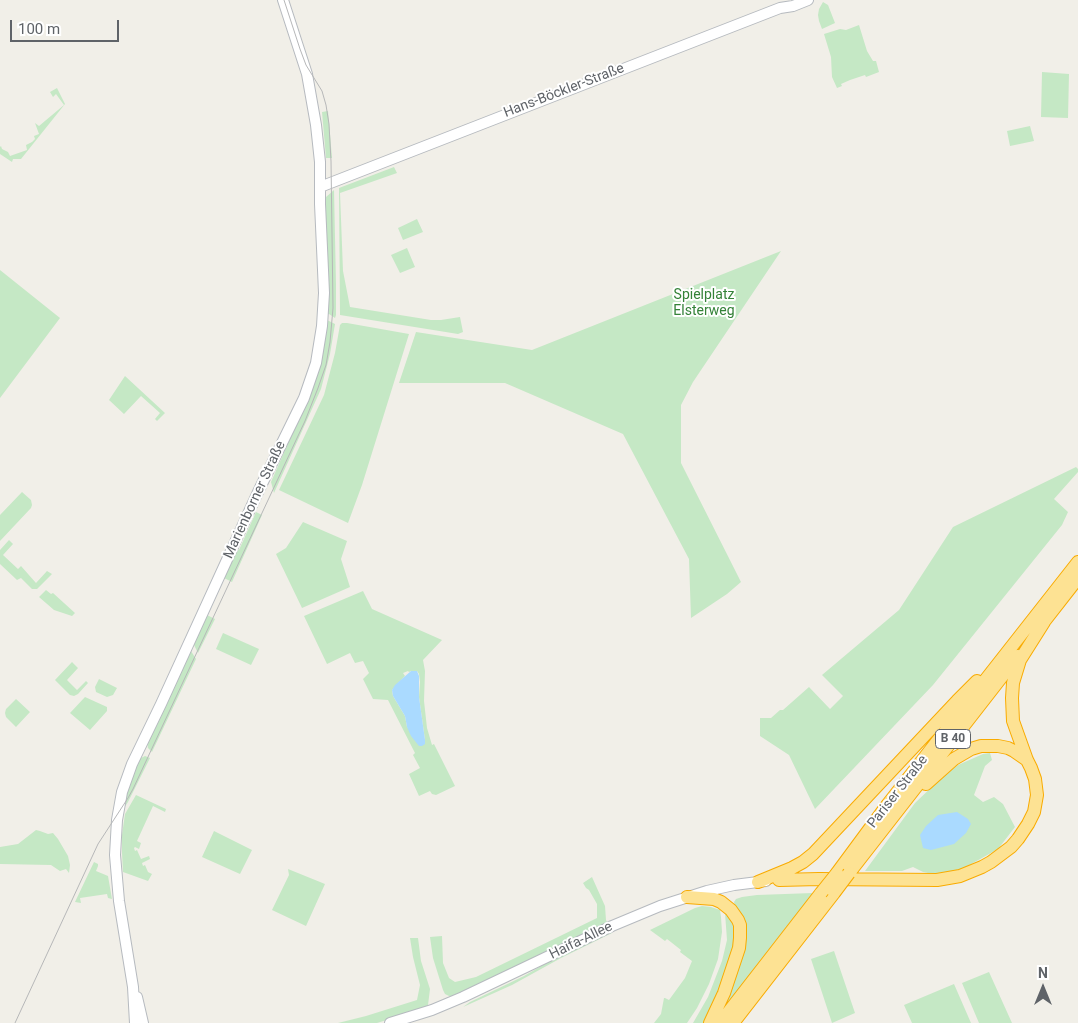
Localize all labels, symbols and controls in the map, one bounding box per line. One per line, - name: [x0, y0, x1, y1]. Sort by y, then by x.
- scale bar: [12, 10, 121, 42]
- text: 100 m: [18, 20, 60, 38]
- street label: Hans-Böckler-Straße: [501, 60, 627, 122]
- park label: Spielplatz Elsterweg: [673, 287, 735, 320]
- street label: Marienborner Straße: [220, 439, 290, 561]
- road number: B 40: [936, 730, 970, 749]
- street label: Pariser Straße: [864, 752, 932, 832]
- street label: Haifa-Allee: [547, 919, 615, 963]
- north arrow: [1018, 963, 1068, 1013]
- text: N: [1038, 965, 1048, 981]

